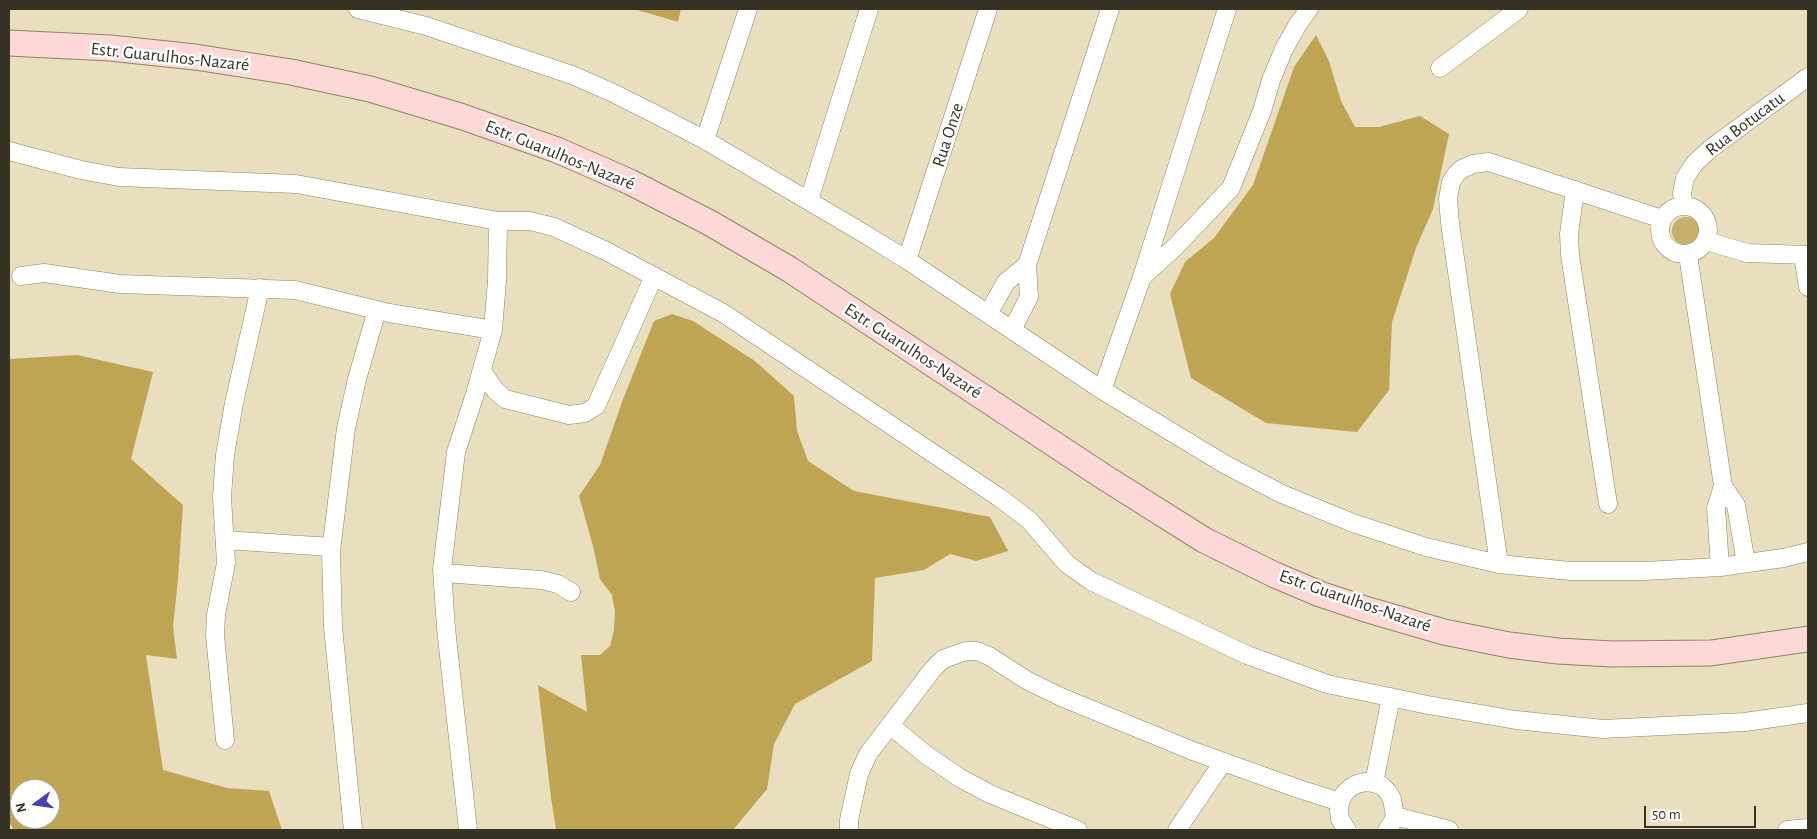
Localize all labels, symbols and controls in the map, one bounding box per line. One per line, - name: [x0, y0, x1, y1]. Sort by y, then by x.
- street label: Estr. Guarulhos-Nazaré: [90, 38, 250, 76]
- street label: Rua Botucatu: [1701, 87, 1789, 161]
- street label: Rua Onze: [927, 100, 969, 170]
- street label: Estr. Guarulhos-Nazaré: [482, 115, 638, 195]
- street label: Estr. Guarulhos-Nazaré: [840, 299, 986, 403]
- street label: Estr. Guarulhos-Nazaré: [1276, 565, 1434, 637]
- north arrow: [10, 779, 60, 829]
- scale bar: [1647, 796, 1760, 828]
- text: N: [13, 801, 29, 814]
- text: 50 m: [1652, 807, 1681, 822]

